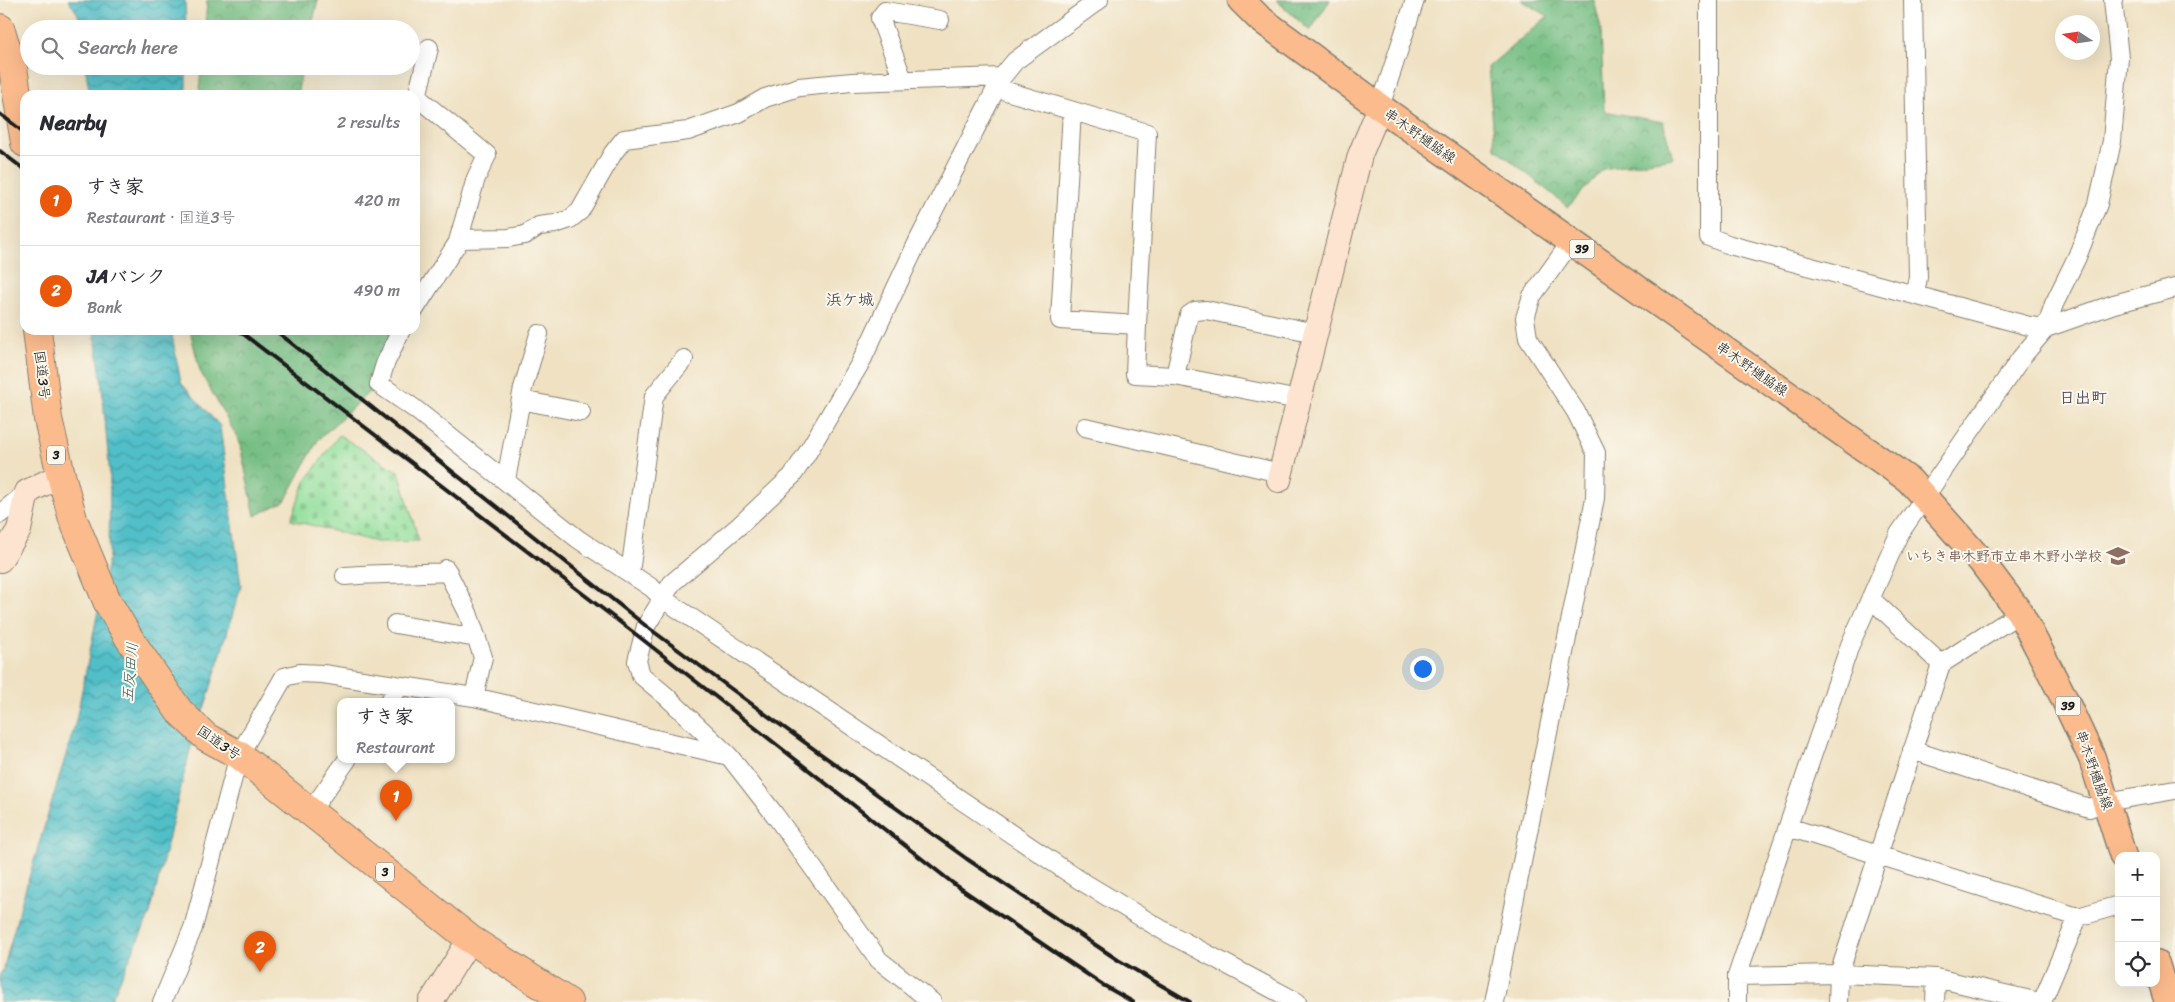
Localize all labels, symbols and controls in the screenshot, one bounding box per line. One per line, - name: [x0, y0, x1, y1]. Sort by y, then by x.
- north arrow: [2055, 15, 2100, 60]
- search box: [20, 20, 420, 75]
- text: Search here: [78, 31, 178, 64]
- icon: search: [38, 34, 66, 62]
- street label: 串木野樋脇線: [1378, 102, 1462, 170]
- text: Nearby: [40, 104, 106, 142]
- text: 2 results: [337, 108, 400, 137]
- text: すき家: [87, 170, 144, 203]
- text: 1: [53, 186, 59, 215]
- text: 420 m: [354, 186, 400, 215]
- text: Restaurant · 国道3号: [87, 203, 236, 232]
- road number: 39: [1570, 240, 1594, 258]
- text: JAバンク: [87, 260, 165, 293]
- text: 2: [51, 276, 61, 305]
- text: 490 m: [354, 276, 400, 305]
- district label: 浜ケ城: [826, 285, 874, 314]
- text: Bank: [87, 293, 122, 322]
- street label: 串木野樋脇線: [1710, 335, 1794, 403]
- street label: 国道3号: [27, 349, 57, 401]
- district label: 日出町: [2059, 383, 2107, 412]
- road number: 3: [47, 446, 65, 464]
- school or university icon: いちき串木野市立串木野小学校: [2105, 543, 2131, 569]
- place label: いちき串木野市立串木野小学校: [1906, 544, 2102, 569]
- water label: 五反田川: [114, 641, 146, 703]
- your location: [1410, 656, 1436, 682]
- road number: 39: [2056, 696, 2080, 716]
- popup: [337, 698, 455, 763]
- text: すき家: [356, 700, 413, 733]
- street label: 国道3号: [191, 719, 247, 767]
- street label: 串木野樋脇線: [2068, 726, 2120, 814]
- text: Restaurant: [356, 733, 436, 762]
- pin: 1: [380, 780, 412, 821]
- map controls: [2115, 852, 2160, 987]
- button: +: [2115, 852, 2160, 897]
- road number: 3: [376, 862, 394, 882]
- button: −: [2115, 897, 2160, 942]
- pin: 2: [244, 931, 276, 972]
- button: locate: [2115, 942, 2160, 987]

